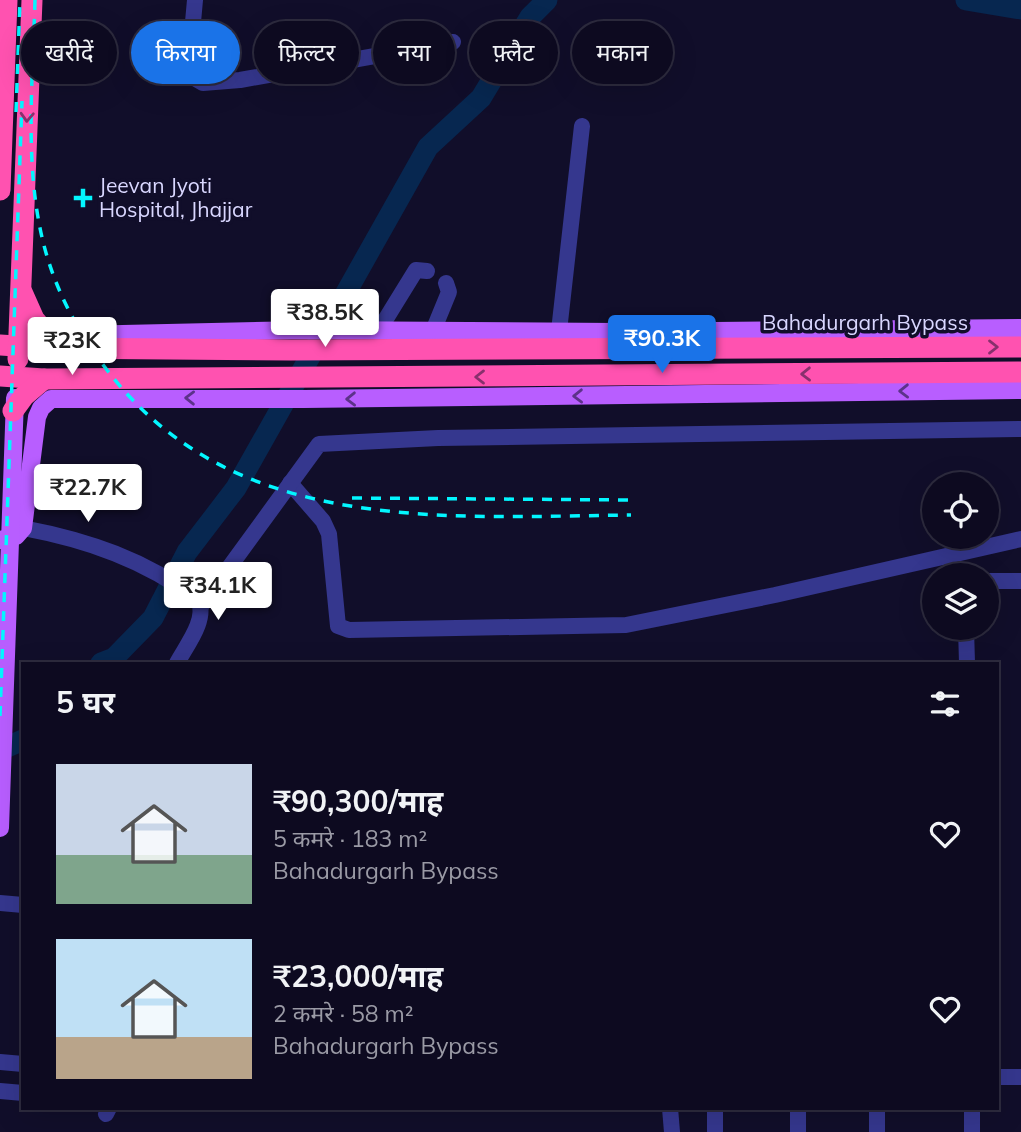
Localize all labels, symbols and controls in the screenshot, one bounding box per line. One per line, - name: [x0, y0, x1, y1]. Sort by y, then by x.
- chip: खरीदें: [21, 21, 117, 84]
- chip: किराया: [131, 21, 240, 84]
- chip: फ़िल्टर: [254, 21, 359, 84]
- chip: नया: [373, 21, 455, 84]
- chip: फ़्लैट: [469, 21, 558, 84]
- chip: मकान: [572, 21, 673, 84]
- one-way arrow: [20, 112, 35, 123]
- place label: Jeevan Jyoti Hospital, Jhajjar: [99, 172, 253, 222]
- marker: Jeevan Jyoti Hospital, Jhajjar: [73, 188, 93, 208]
- pin: ₹38.5K: [268, 290, 382, 349]
- text: ₹38.5K: [287, 297, 363, 326]
- street label: Bahadurgarh Bypass: [762, 309, 968, 335]
- pin: ₹90.3K: [605, 316, 719, 375]
- pin: ₹23K: [31, 318, 113, 377]
- text: ₹90.3K: [624, 323, 700, 352]
- text: ₹23K: [44, 325, 100, 354]
- one-way arrow: [988, 339, 999, 355]
- one-way arrow: [800, 367, 811, 382]
- one-way arrow: [475, 369, 485, 385]
- one-way arrow: [898, 383, 909, 399]
- one-way arrow: [573, 388, 583, 404]
- one-way arrow: [184, 390, 195, 406]
- one-way arrow: [345, 391, 356, 407]
- pin: ₹22.7K: [31, 464, 145, 524]
- text: ₹22.7K: [50, 472, 126, 501]
- map controls: [922, 472, 999, 640]
- button: locate: [922, 472, 999, 549]
- pin: ₹34.1K: [161, 562, 275, 622]
- button: layers: [922, 563, 999, 640]
- text: ₹34.1K: [180, 570, 256, 599]
- text: 5 घर: [56, 683, 115, 721]
- icon: filters: [926, 685, 964, 723]
- text: ₹90,300/माह: [273, 782, 443, 820]
- icon: home: [112, 792, 196, 876]
- icon: heart: [926, 815, 964, 853]
- text: 5 कमरे · 183 m²: [273, 824, 427, 853]
- text: Bahadurgarh Bypass: [273, 856, 499, 885]
- text: ₹23,000/माह: [273, 957, 443, 995]
- icon: home: [112, 967, 196, 1051]
- icon: heart: [926, 990, 964, 1028]
- text: 2 कमरे · 58 m²: [273, 999, 413, 1028]
- text: Bahadurgarh Bypass: [273, 1031, 499, 1060]

